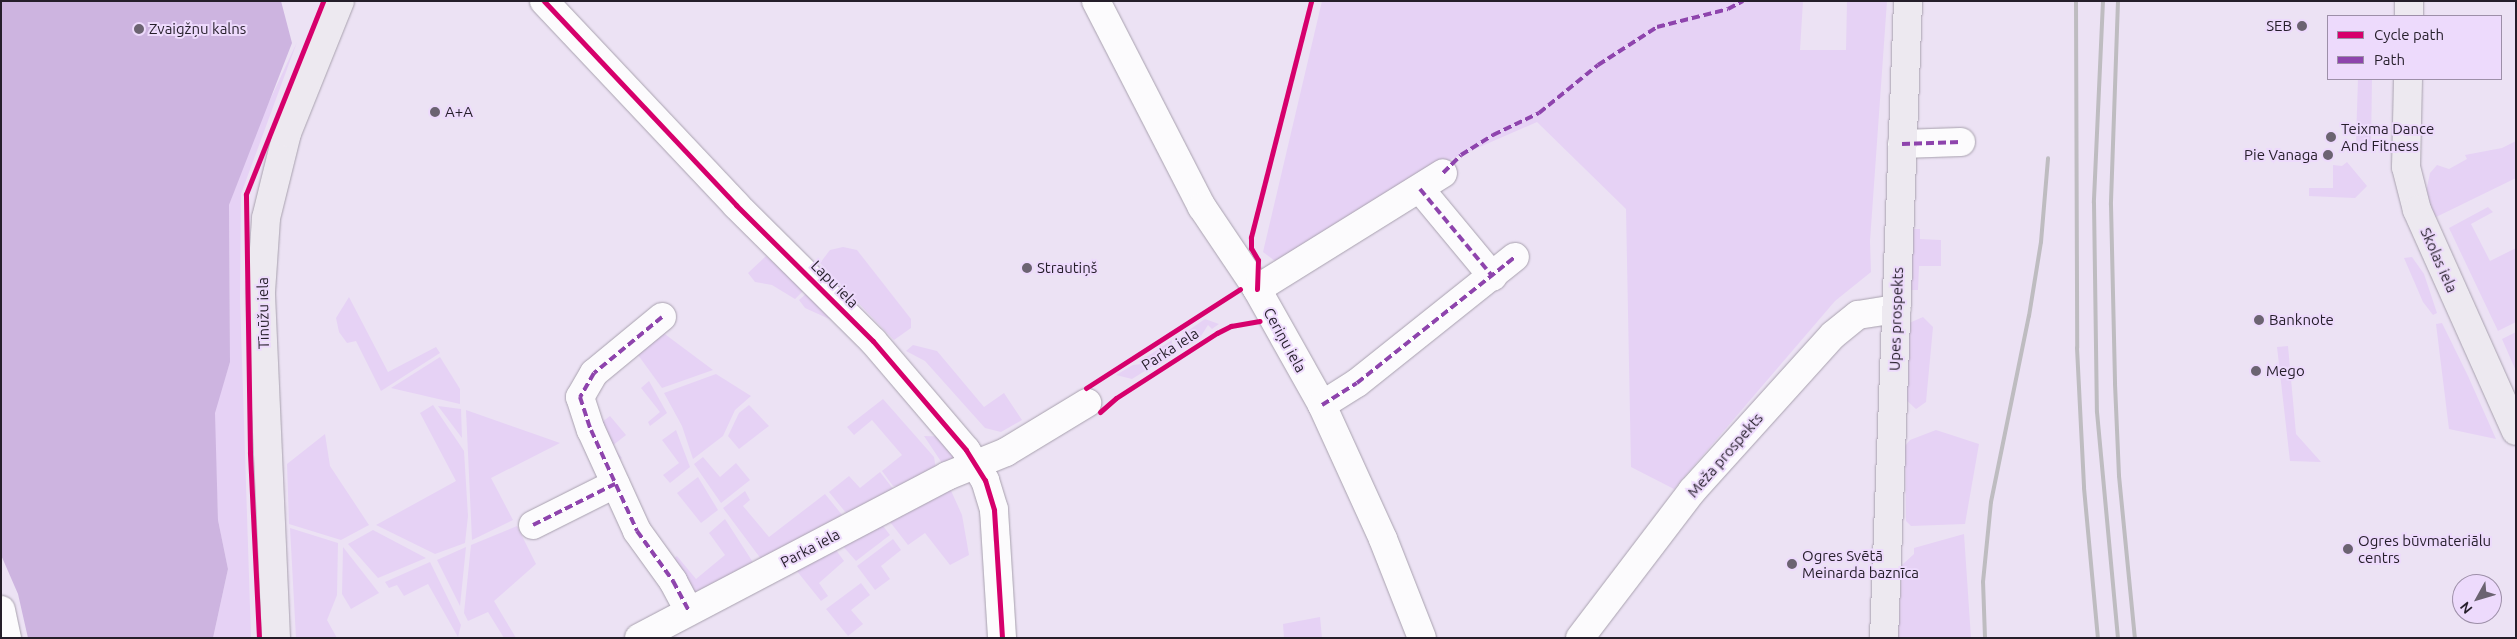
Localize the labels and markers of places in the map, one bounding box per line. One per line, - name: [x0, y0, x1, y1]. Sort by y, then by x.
- place label: SEB: [2266, 17, 2292, 35]
- place label: Zvaigžņu kalns: [149, 20, 246, 38]
- marker: SEB: [2296, 20, 2308, 32]
- marker: Zvaigžņu kalns: [133, 23, 145, 35]
- place label: A+A: [445, 103, 473, 121]
- marker: A+A: [429, 106, 441, 118]
- place label: Teixma Dance And Fitness: [2341, 119, 2434, 154]
- marker: Teixma Dance And Fitness: [2325, 131, 2337, 143]
- place label: Pie Vanaga: [2244, 146, 2318, 164]
- marker: Pie Vanaga: [2322, 149, 2334, 161]
- place label: Strautiņš: [1037, 259, 1097, 277]
- marker: Strautiņš: [1021, 262, 1033, 274]
- place label: Banknote: [2269, 311, 2334, 329]
- marker: Banknote: [2253, 314, 2265, 326]
- place label: Mego: [2266, 362, 2305, 380]
- marker: Mego: [2250, 365, 2262, 377]
- place label: Ogres būvmateriālu centrs: [2358, 531, 2491, 566]
- marker: Ogres būvmateriālu centrs: [2342, 543, 2354, 555]
- place label: Ogres Svētā Meinarda baznīca: [1802, 546, 1919, 581]
- marker: Ogres Svētā Meinarda baznīca: [1786, 558, 1798, 570]

